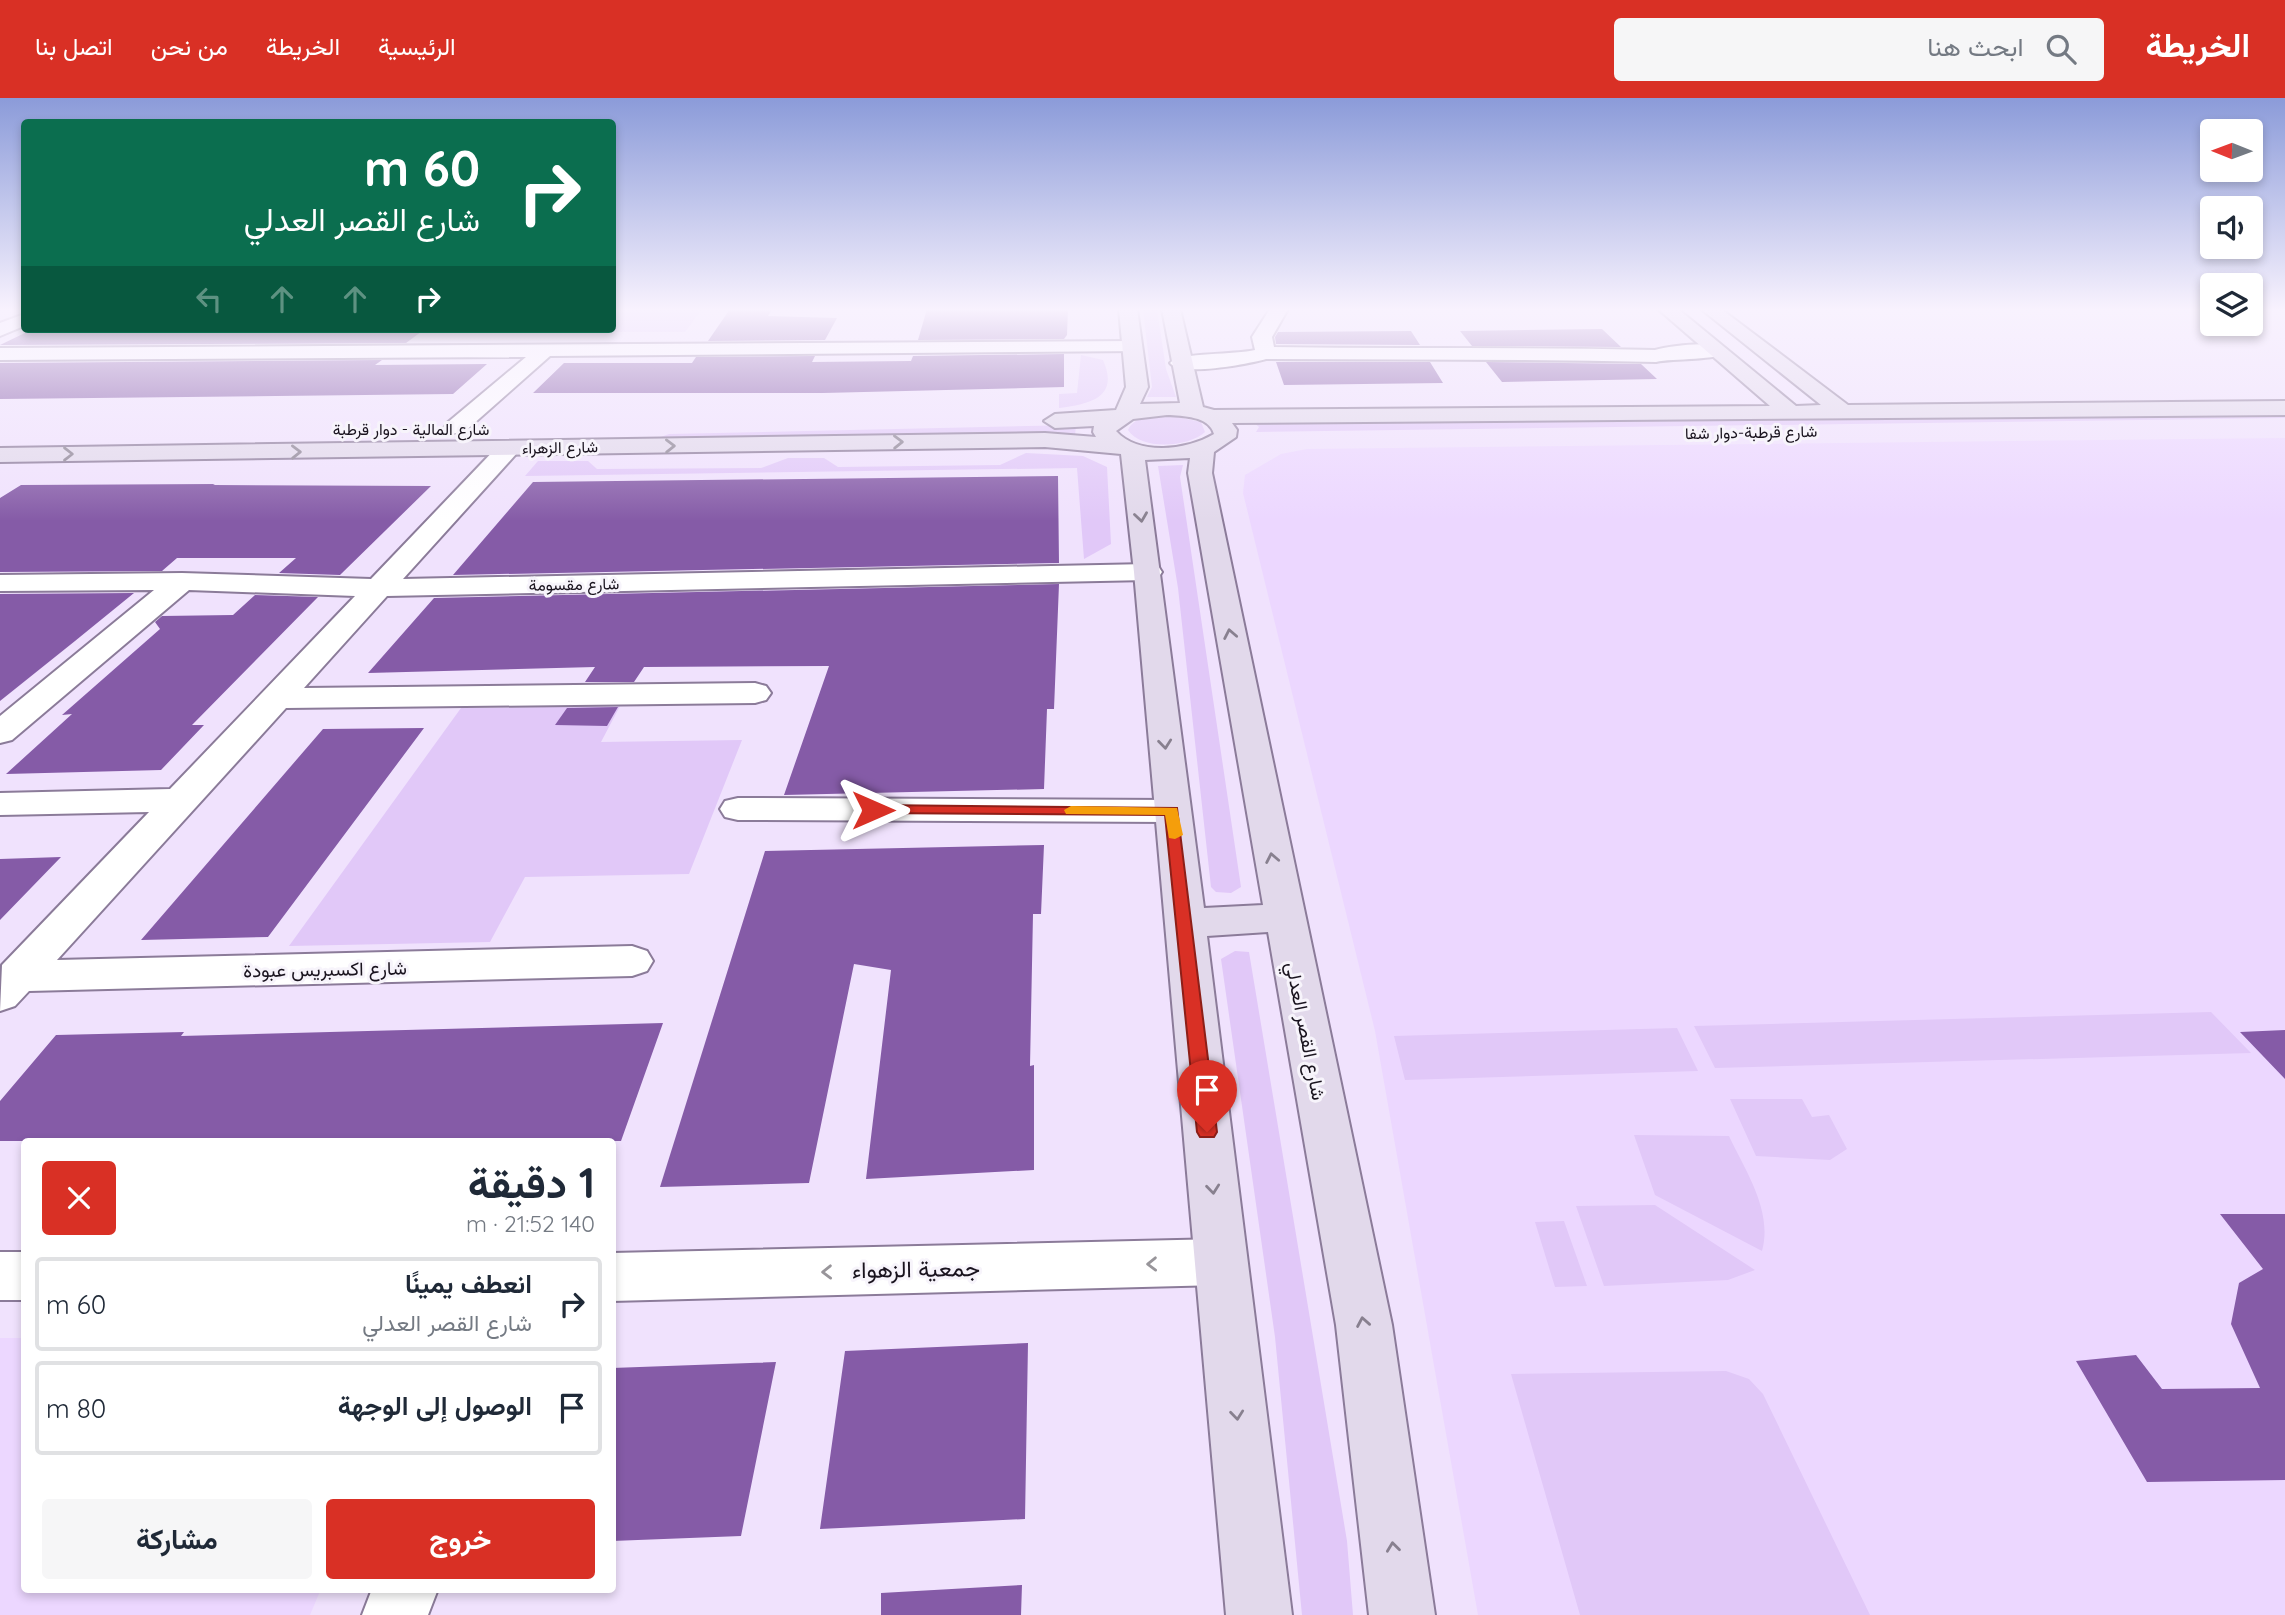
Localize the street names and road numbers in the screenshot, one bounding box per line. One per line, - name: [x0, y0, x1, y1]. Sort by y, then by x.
- street label: شارع المالية - دوار قرطبة: [333, 419, 489, 441]
- street label: شارع قرطبة-دوار شفا: [1685, 421, 1817, 445]
- street label: شارع الزهراء: [522, 436, 598, 460]
- street label: شارع مقسومة: [529, 573, 619, 597]
- street label: شارع اكسبريس عبودة: [243, 956, 407, 983]
- street label: شارع القصر العدلي: [1277, 960, 1331, 1103]
- street label: جمعية الزهواء: [852, 1253, 980, 1285]

